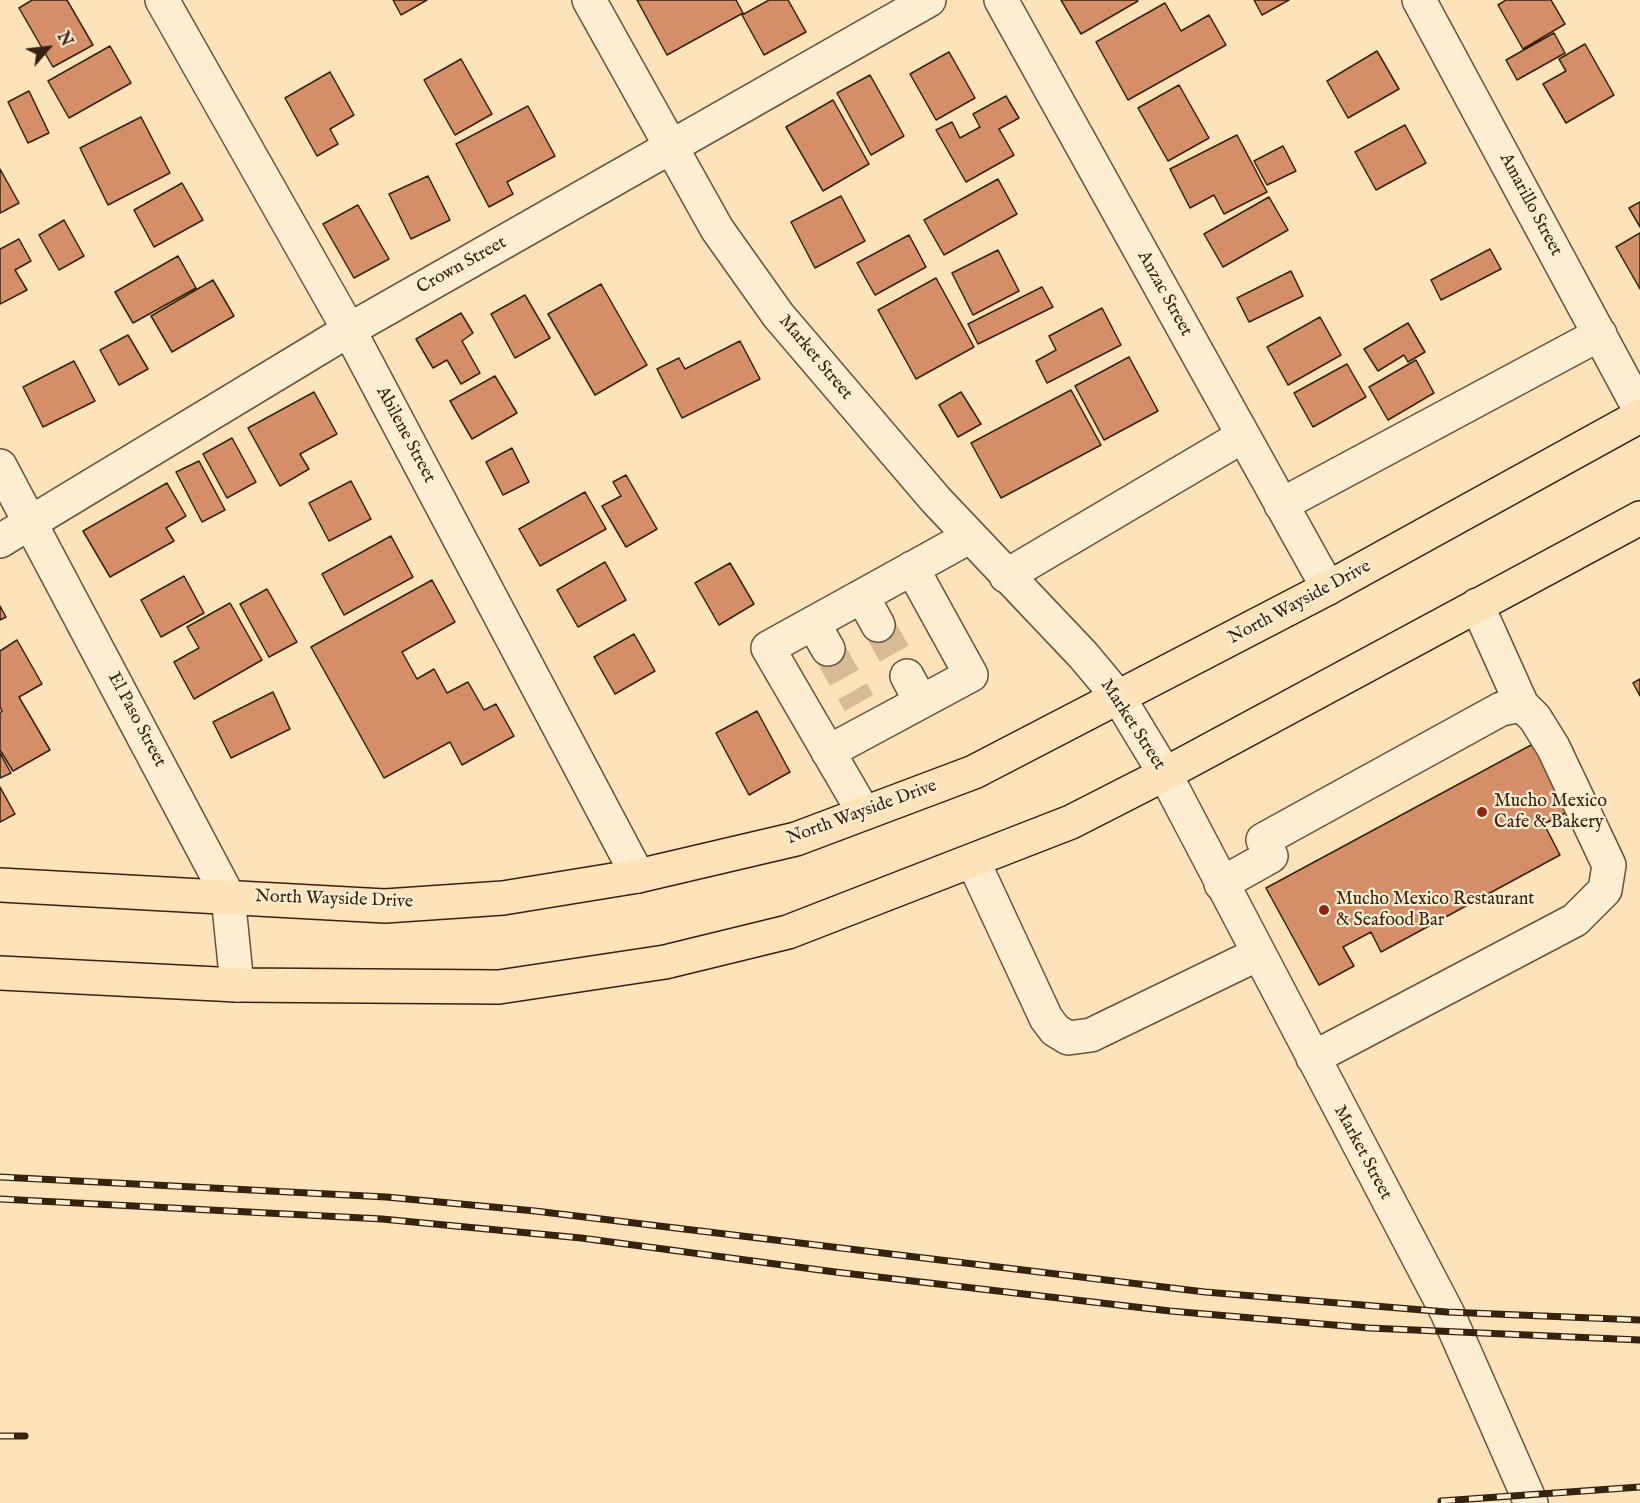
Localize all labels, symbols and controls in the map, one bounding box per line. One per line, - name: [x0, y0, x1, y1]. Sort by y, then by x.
- north arrow: [18, 18, 78, 78]
- text: N: [52, 29, 76, 50]
- street label: Amarillo Street: [1494, 150, 1566, 260]
- street label: Crown Street: [413, 233, 511, 299]
- street label: Anzac Street: [1132, 248, 1196, 340]
- street label: Market Street: [773, 311, 857, 405]
- street label: Abilene Street: [371, 383, 439, 487]
- street label: North Wayside Drive: [1225, 556, 1375, 650]
- street label: El Paso Street: [102, 669, 170, 771]
- street label: Market Street: [1095, 676, 1169, 774]
- street label: North Wayside Drive: [784, 776, 940, 850]
- place label: Mucho Mexico Cafe & Bakery: [1494, 791, 1607, 834]
- marker: Mucho Mexico Cafe & Bakery: [1475, 805, 1489, 819]
- street label: North Wayside Drive: [255, 886, 413, 914]
- place label: Mucho Mexico Restaurant & Seafood Bar: [1336, 889, 1534, 932]
- marker: Mucho Mexico Restaurant & Seafood Bar: [1317, 903, 1331, 917]
- street label: Market Street: [1328, 1102, 1396, 1204]

